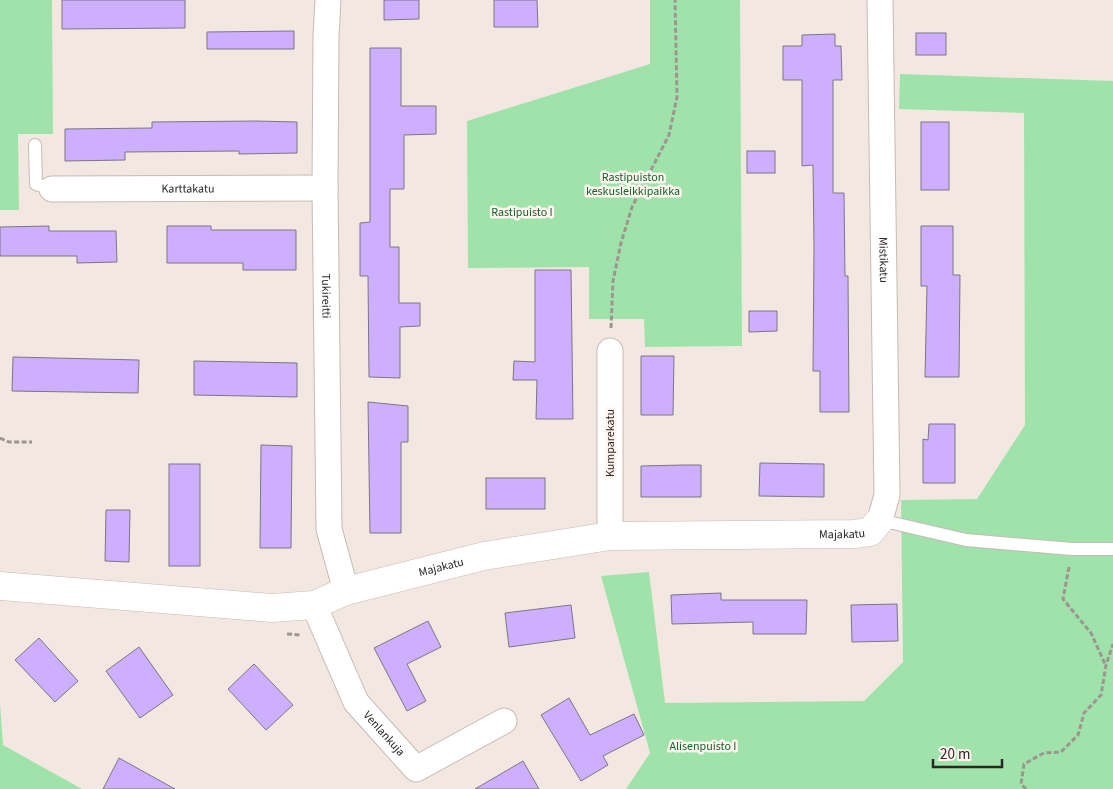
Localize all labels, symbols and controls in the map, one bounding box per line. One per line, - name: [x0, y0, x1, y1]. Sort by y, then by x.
- park label: Rastipuiston keskusleikkipaikka: [586, 169, 680, 200]
- street label: Karttakatu: [161, 180, 215, 197]
- park label: Rastipuisto I: [491, 204, 553, 221]
- street label: Mistikatu: [875, 237, 892, 283]
- street label: Tukireitti: [318, 273, 335, 319]
- street label: Kumparekatu: [602, 409, 619, 477]
- street label: Majakatu: [819, 524, 866, 543]
- street label: Majakatu: [417, 553, 466, 581]
- street label: Venlankuja: [359, 707, 409, 760]
- scale bar: [933, 736, 1002, 768]
- park label: Alisenpuisto I: [670, 738, 736, 755]
- text: 20 m: [940, 744, 970, 765]

